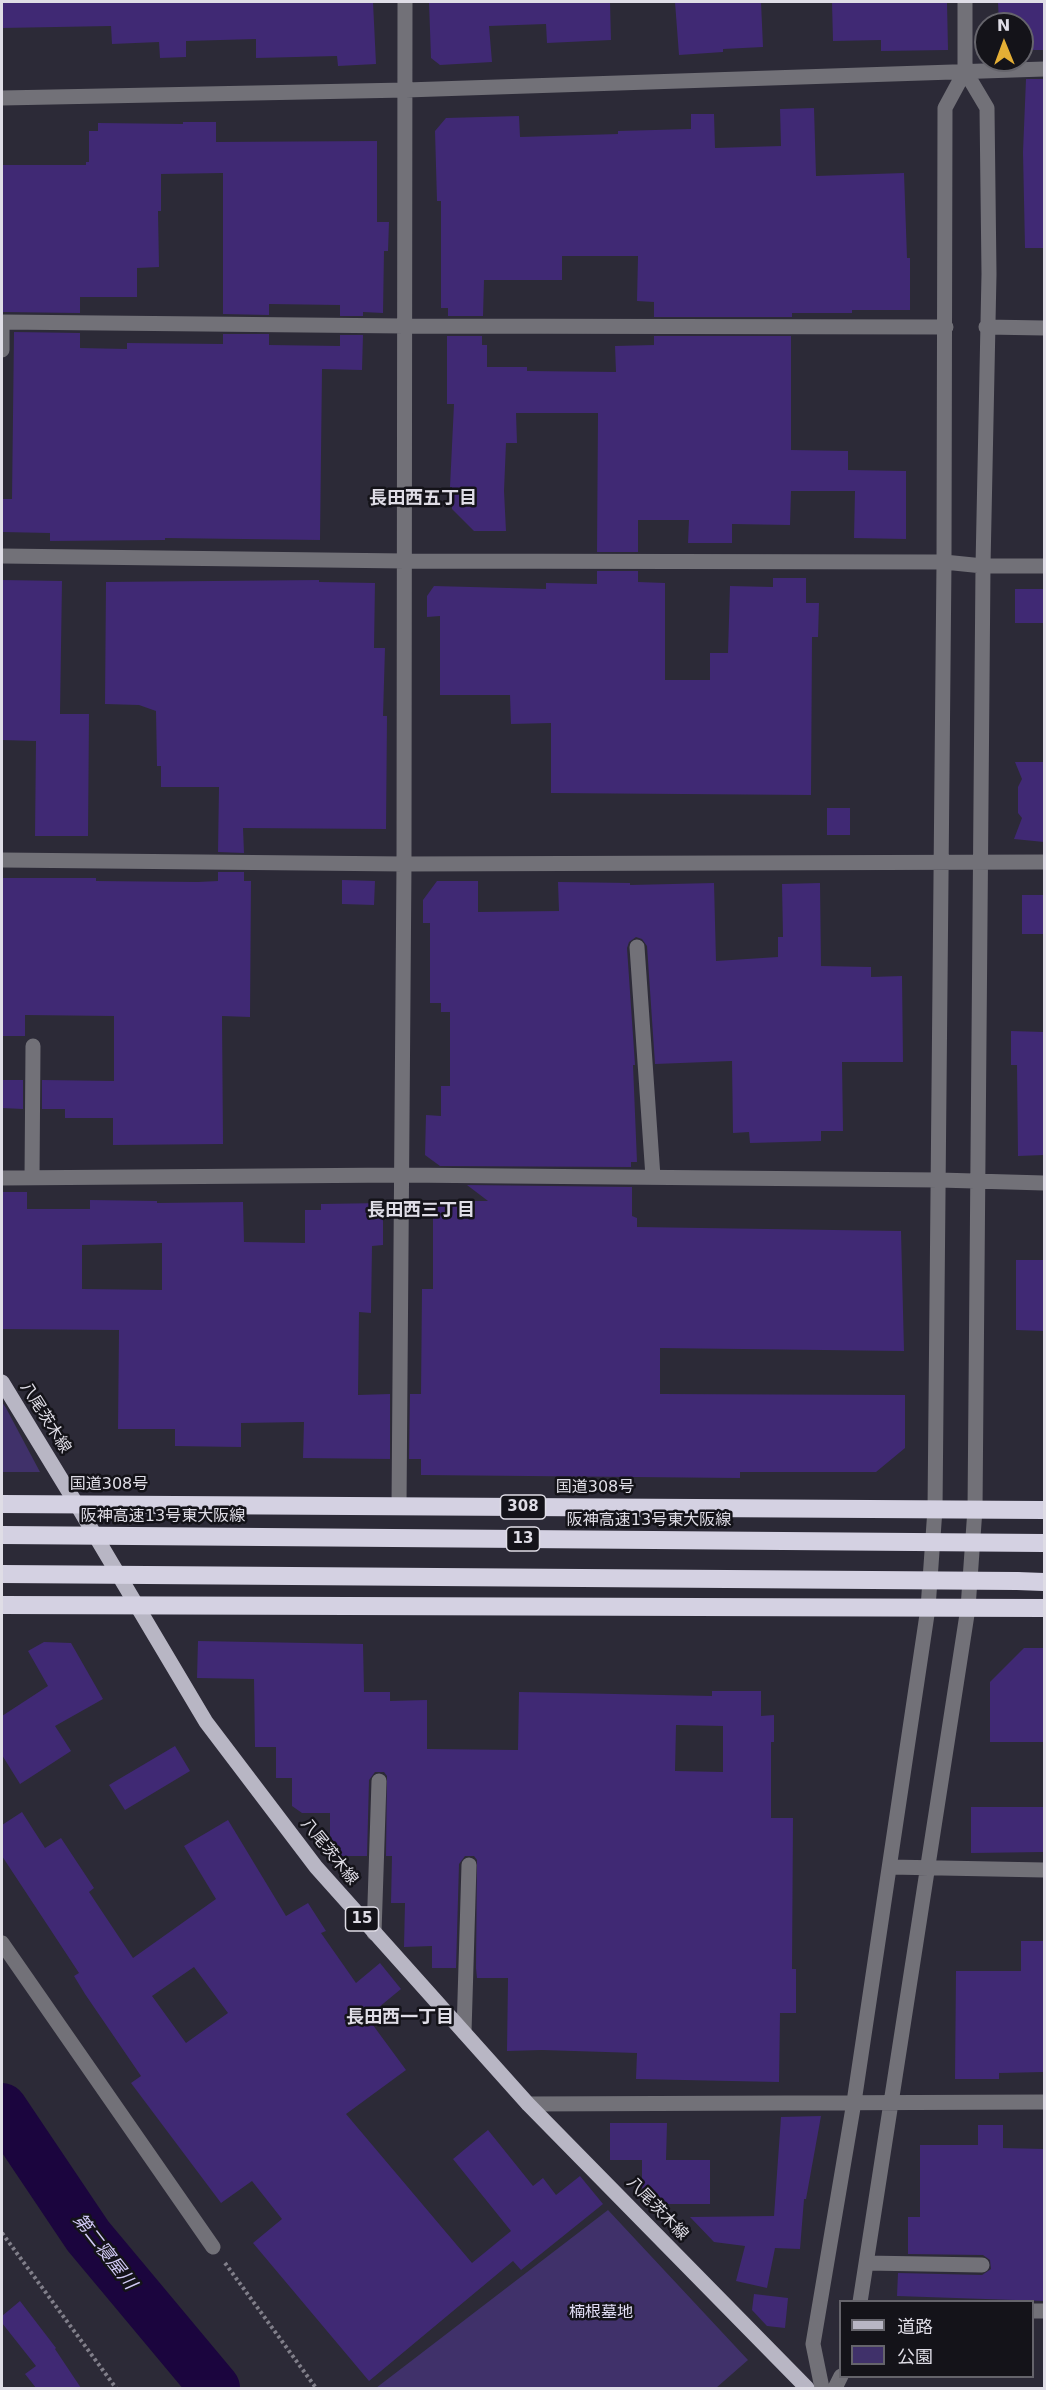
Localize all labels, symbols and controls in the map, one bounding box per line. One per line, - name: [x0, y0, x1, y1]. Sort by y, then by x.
- north arrow: [974, 12, 1034, 72]
- text: N: [997, 16, 1011, 35]
- district label: 長田西五丁目: [369, 488, 477, 510]
- district label: 長田西三丁目: [367, 1200, 475, 1222]
- street label: 八尾茨木線: [16, 1379, 74, 1457]
- street label: 国道308号: [70, 1475, 148, 1495]
- street label: 国道308号: [556, 1478, 634, 1498]
- road number: 308: [500, 1495, 546, 1519]
- street label: 阪神高速13号東大阪線: [81, 1507, 245, 1527]
- street label: 阪神高速13号東大阪線: [567, 1511, 731, 1531]
- road number: 13: [506, 1527, 540, 1551]
- street label: 八尾茨木線: [296, 1815, 362, 1889]
- road number: 15: [346, 1907, 378, 1931]
- district label: 長田西一丁目: [346, 2007, 454, 2029]
- street label: 八尾茨木線: [622, 2174, 692, 2244]
- water label: 第二寝屋川: [68, 2210, 140, 2294]
- legend: [839, 2300, 1034, 2378]
- park label: 楠根墓地: [569, 2303, 633, 2323]
- text: 道路: [897, 2316, 933, 2337]
- text: 公園: [897, 2346, 933, 2367]

